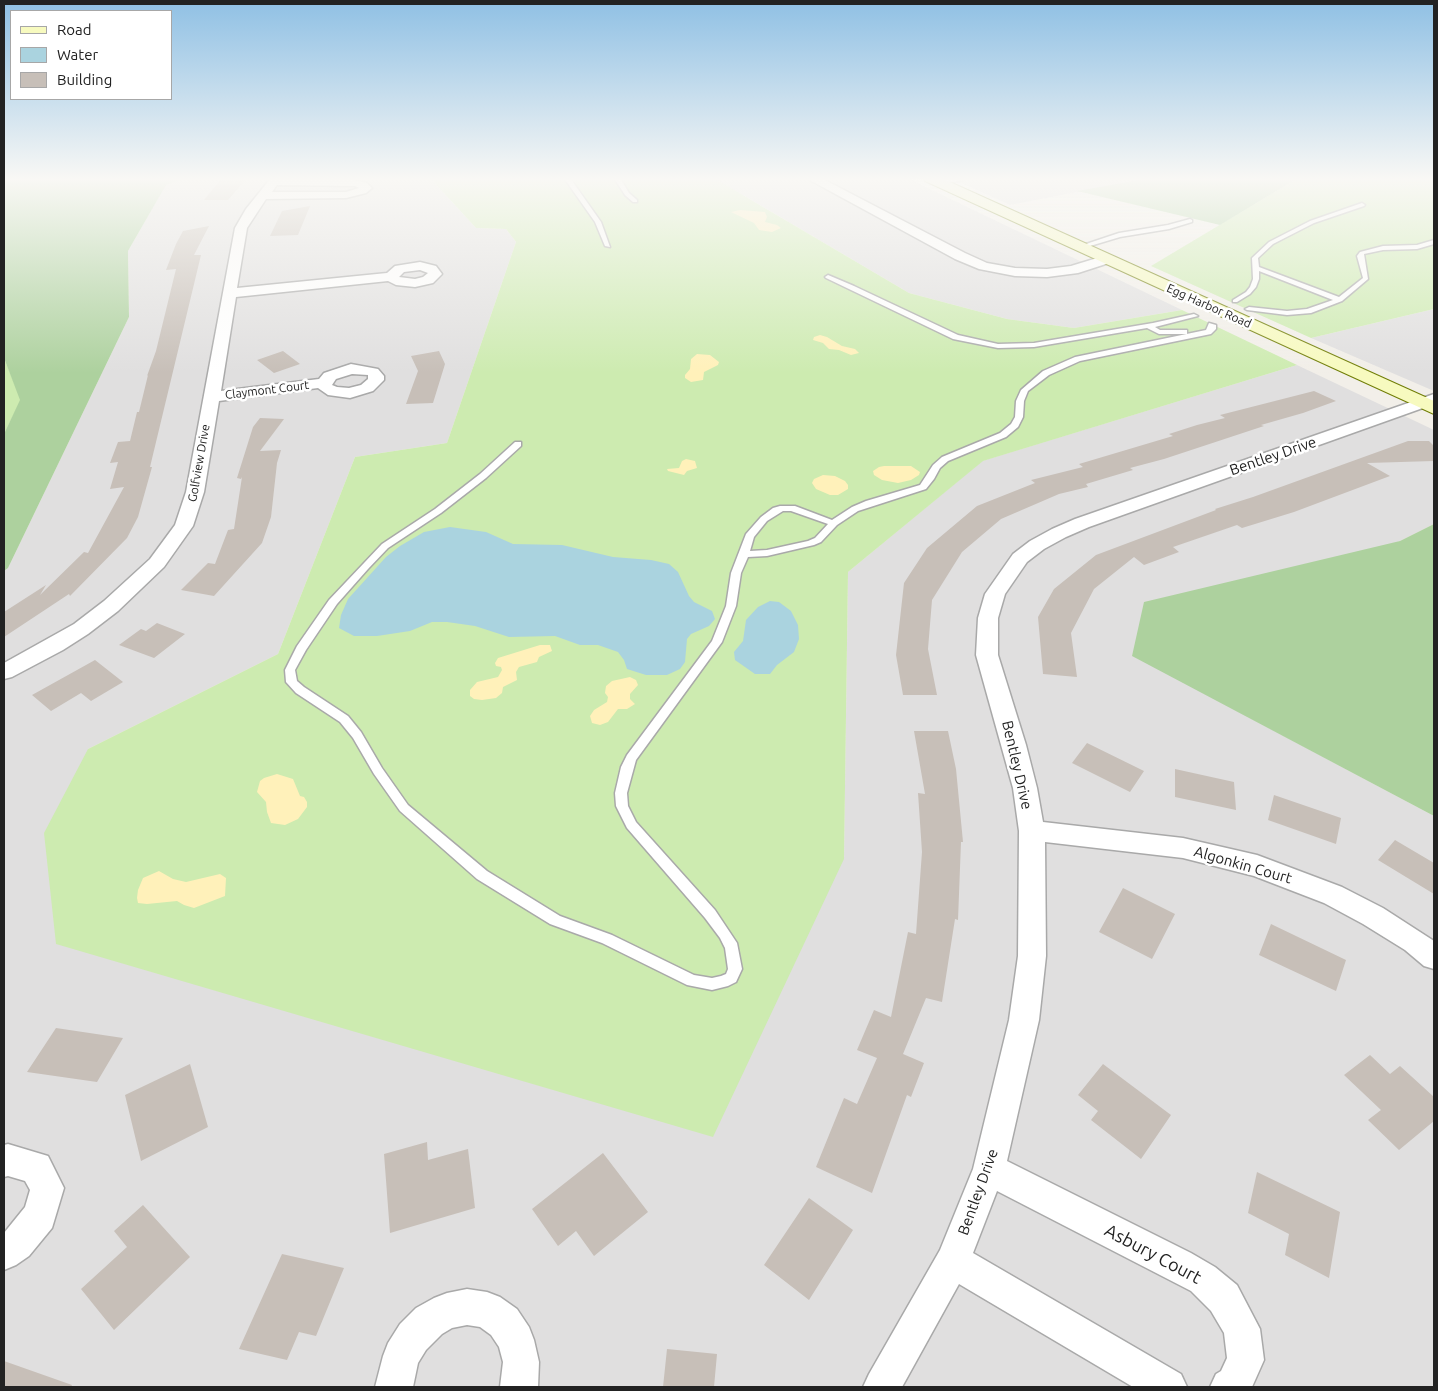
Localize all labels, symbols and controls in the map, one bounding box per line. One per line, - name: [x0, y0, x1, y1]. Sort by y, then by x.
- legend: [10, 10, 172, 100]
- text: Road: [57, 21, 92, 38]
- text: Water: [57, 46, 98, 63]
- text: Building: [57, 71, 112, 88]
- street label: Egg Harbor Road: [1164, 281, 1254, 331]
- street label: Claymont Court: [224, 378, 310, 402]
- street label: Golfview Drive: [185, 423, 213, 503]
- street label: Bentley Drive: [1227, 433, 1319, 479]
- street label: Bentley Drive: [998, 719, 1036, 811]
- street label: Algonkin Court: [1192, 842, 1294, 888]
- street label: Bentley Drive: [954, 1146, 1002, 1238]
- street label: Asbury Court: [1101, 1220, 1205, 1288]

